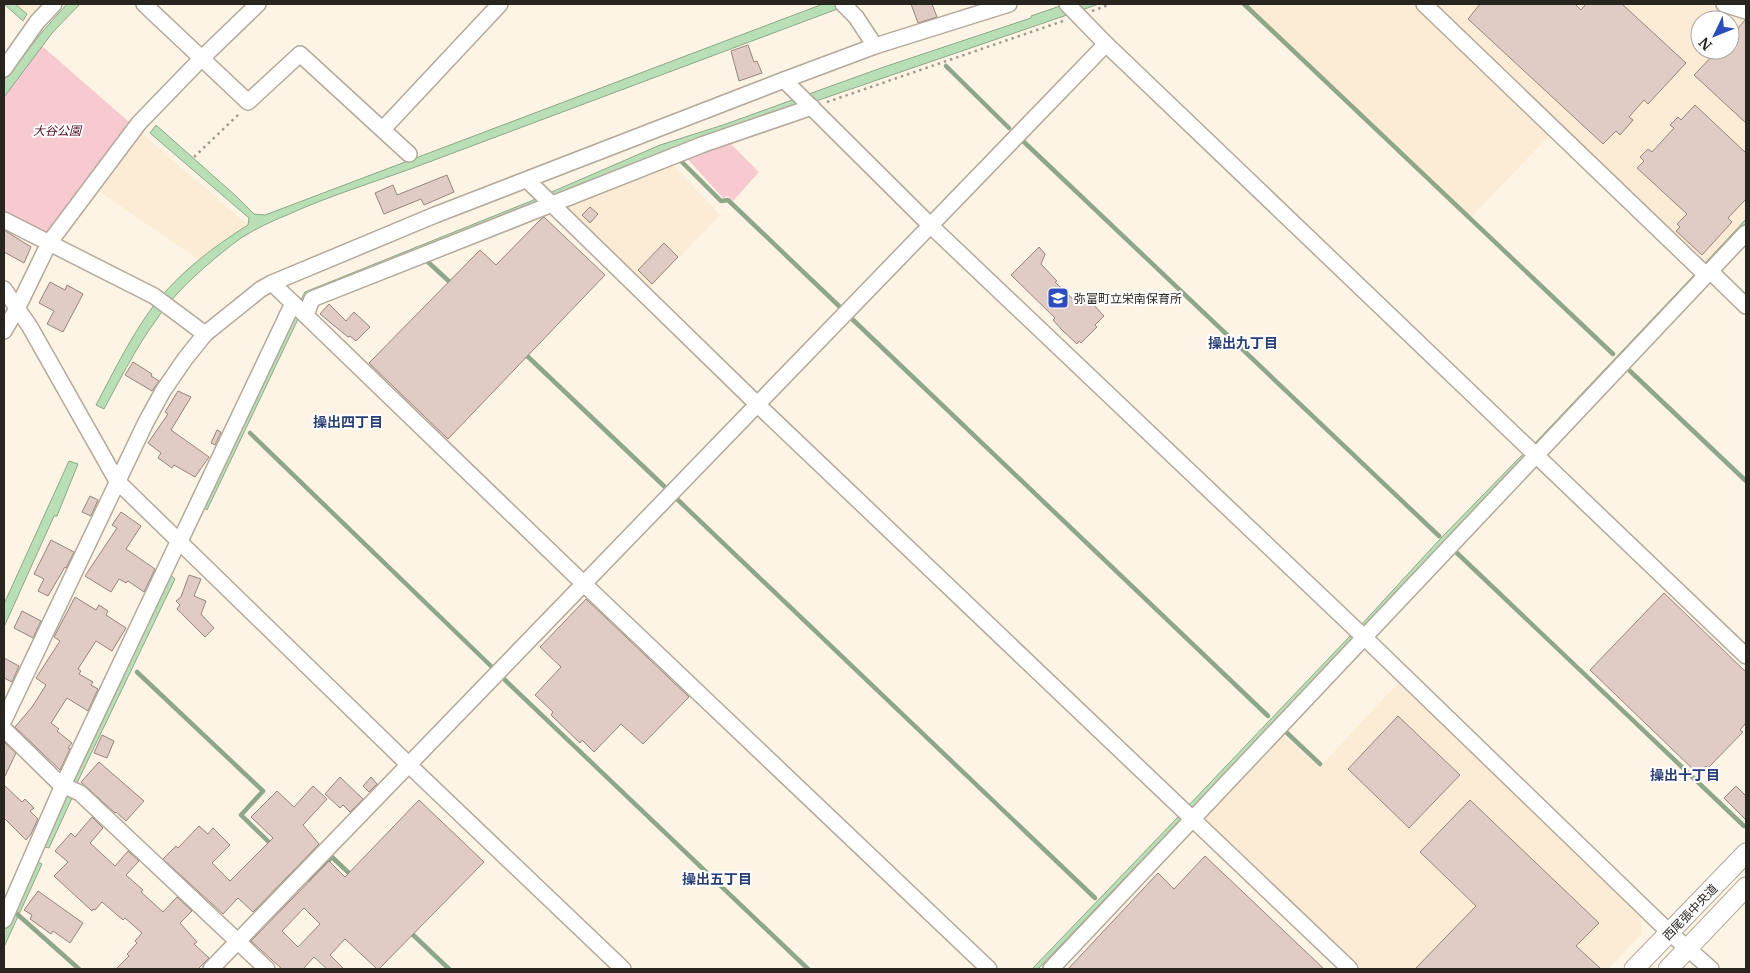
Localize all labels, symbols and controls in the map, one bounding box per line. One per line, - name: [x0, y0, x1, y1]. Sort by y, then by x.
- north arrow: [1690, 10, 1740, 60]
- text: N: [1695, 34, 1716, 54]
- park label: 大谷公園: [33, 123, 83, 138]
- school or university icon: 弥富町立栄南保育所: [1046, 286, 1070, 310]
- place label: 弥富町立栄南保育所: [1074, 291, 1182, 306]
- district label: 操出九丁目: [1208, 334, 1278, 352]
- district label: 操出四丁目: [313, 413, 383, 431]
- district label: 操出十丁目: [1650, 766, 1720, 784]
- district label: 操出五丁目: [682, 870, 752, 888]
- street label: 西尾張中央道: [1660, 881, 1720, 943]

